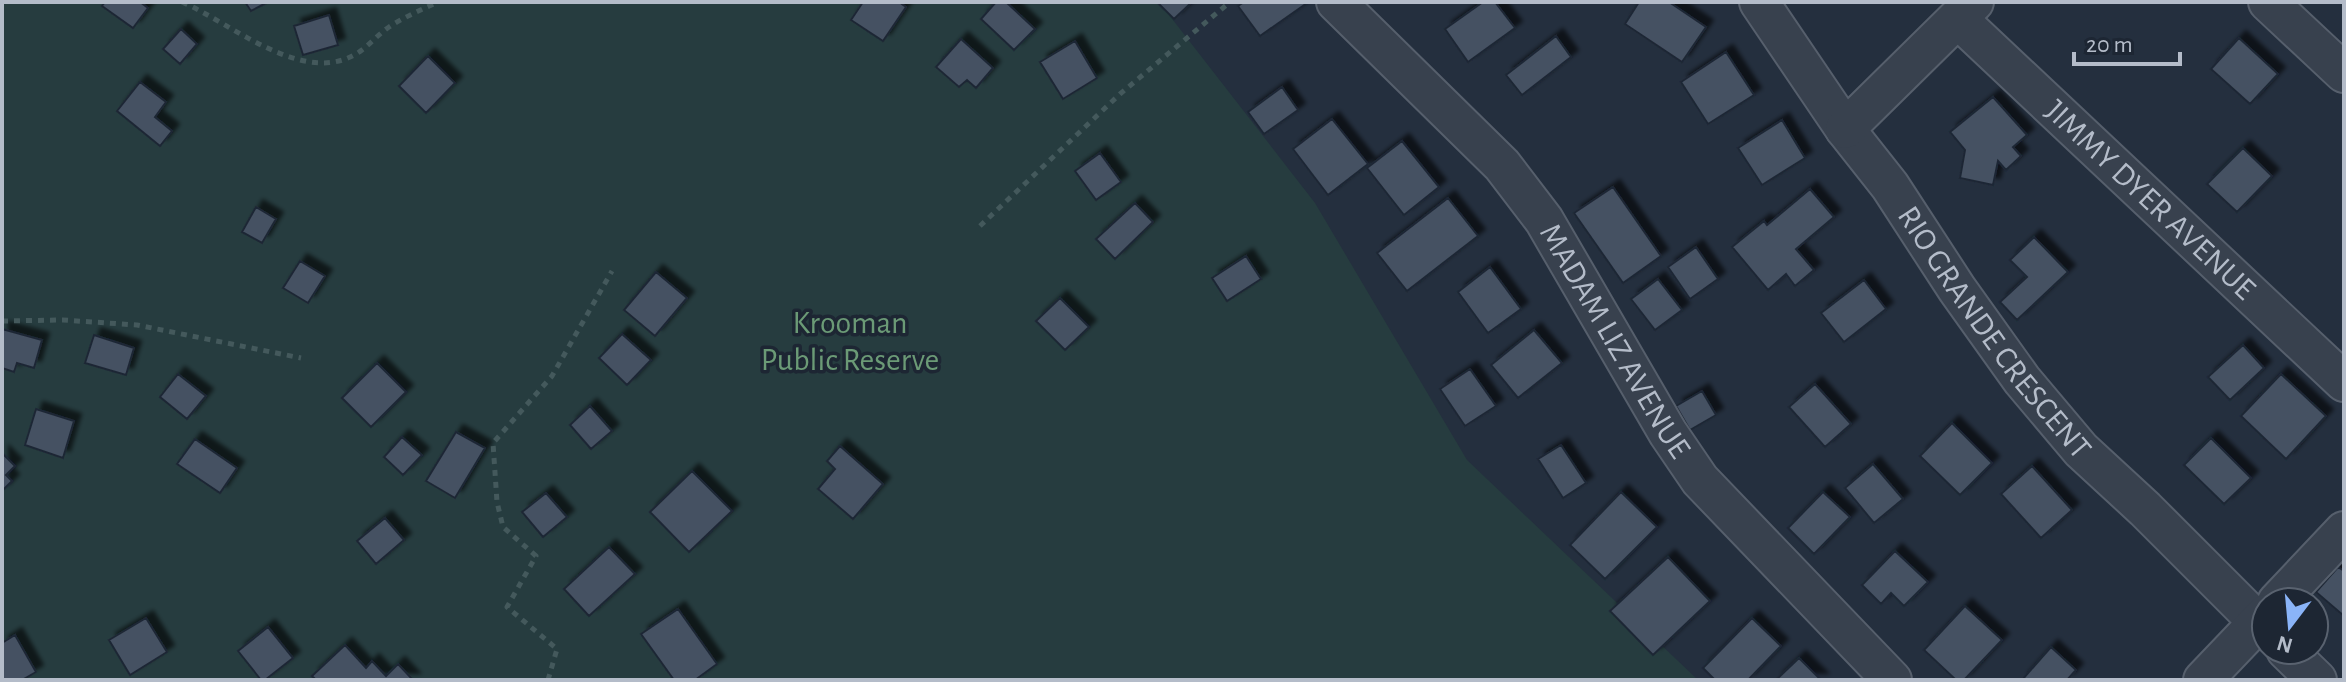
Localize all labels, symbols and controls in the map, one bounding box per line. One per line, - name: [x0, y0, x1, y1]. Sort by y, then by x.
- scale bar: [2074, 16, 2180, 66]
- text: 20 m: [2086, 33, 2133, 57]
- street label: JIMMY DYER AVENUE: [2039, 94, 2261, 306]
- street label: RIO GRANDE CRESCENT: [1892, 201, 2097, 465]
- street label: MADAM LIZ AVENUE: [1534, 218, 1696, 464]
- park label: Krooman Public Reserve: [761, 307, 939, 376]
- north arrow: [2250, 586, 2330, 666]
- text: N: [2274, 632, 2295, 657]

